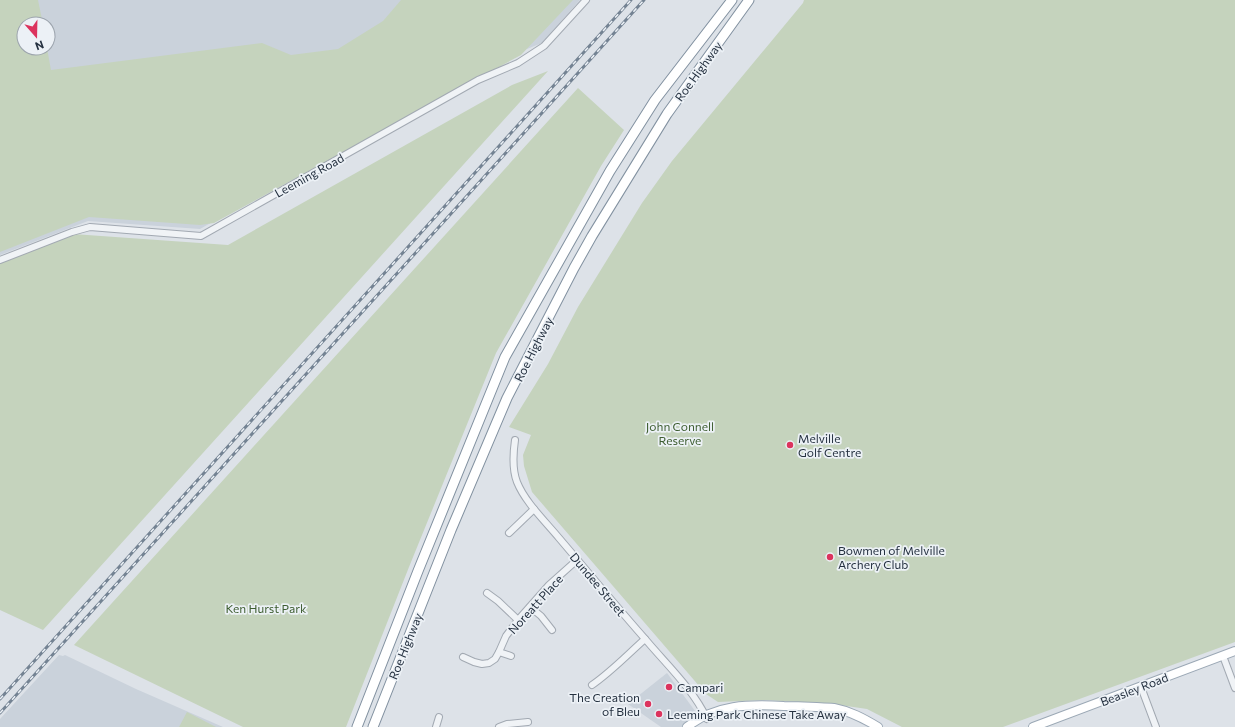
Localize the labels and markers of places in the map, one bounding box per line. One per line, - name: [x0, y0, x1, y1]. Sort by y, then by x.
- place label: Melville Golf Centre: [798, 431, 861, 459]
- marker: Melville Golf Centre: [785, 440, 795, 450]
- place label: Bowmen of Melville Archery Club: [838, 543, 945, 571]
- marker: Bowmen of Melville Archery Club: [825, 552, 835, 562]
- place label: Campari: [677, 680, 723, 694]
- marker: Campari: [664, 682, 674, 692]
- place label: The Creation of Bleu: [569, 690, 640, 718]
- marker: The Creation of Bleu: [643, 699, 653, 709]
- place label: Leeming Park Chinese Take Away: [667, 707, 846, 721]
- marker: Leeming Park Chinese Take Away: [654, 709, 664, 719]

